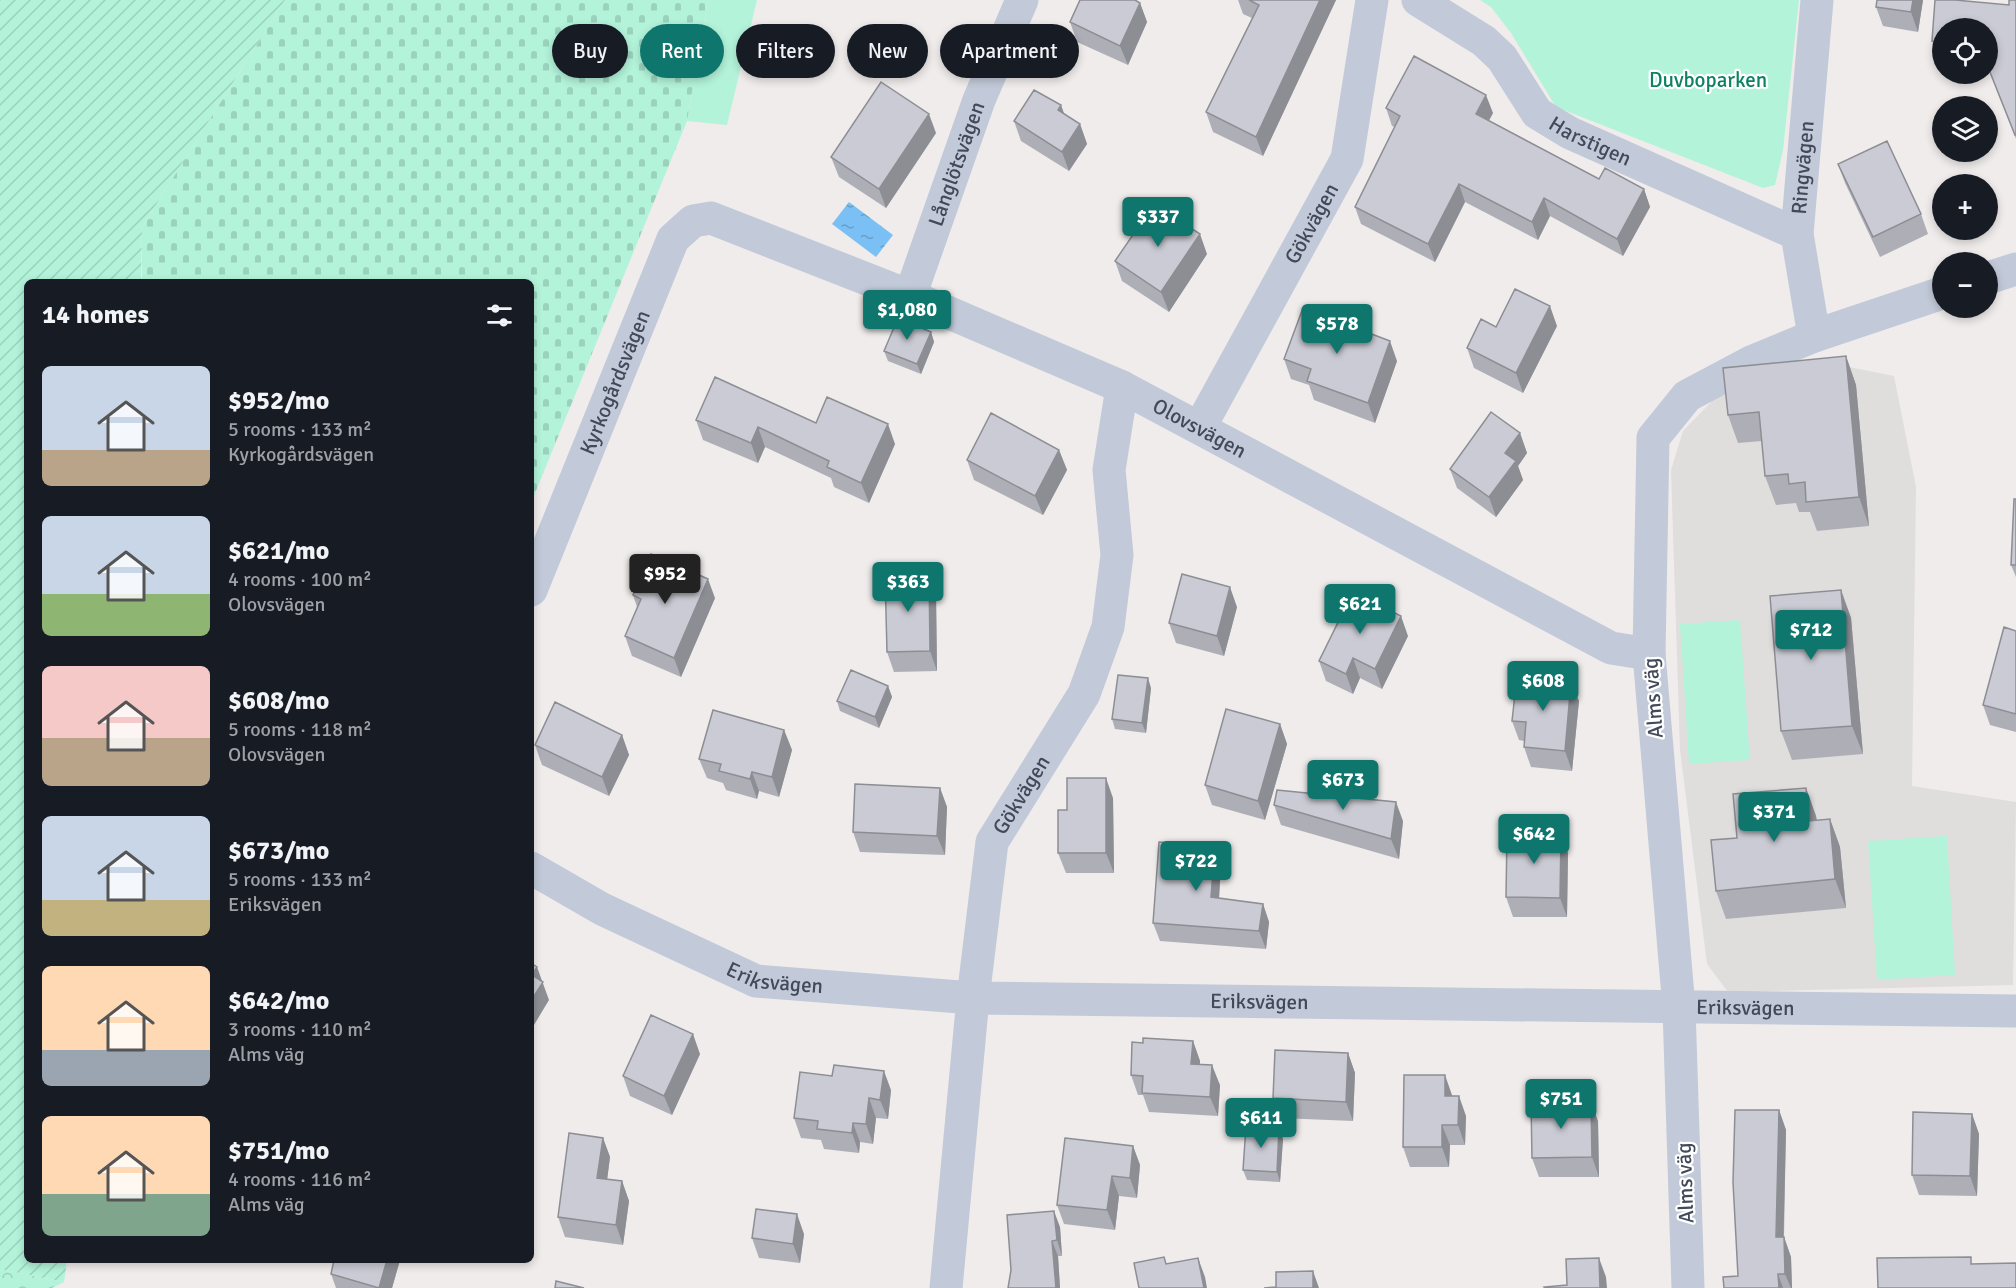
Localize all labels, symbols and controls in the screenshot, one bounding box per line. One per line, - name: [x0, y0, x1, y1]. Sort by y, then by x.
- map controls: [1932, 18, 1998, 318]
- button: locate: [1932, 18, 1998, 84]
- chip: Buy: [552, 24, 628, 78]
- chip: Rent: [640, 24, 724, 78]
- chip: Filters: [736, 24, 835, 78]
- chip: New: [847, 24, 928, 78]
- chip: Apartment: [940, 24, 1079, 78]
- park label: Duvboparken: [1649, 67, 1767, 93]
- button: layers: [1932, 96, 1998, 162]
- street label: Långlötsvägen: [923, 98, 990, 230]
- street label: Harstigen: [1544, 110, 1635, 172]
- street label: Ringvägen: [1786, 120, 1820, 216]
- button: +: [1932, 174, 1998, 240]
- street label: Gökvägen: [1279, 179, 1344, 268]
- pin: $337: [1122, 197, 1194, 248]
- text: $337: [1136, 204, 1180, 229]
- button: −: [1932, 252, 1998, 318]
- pin: $1,080: [858, 290, 956, 341]
- text: $1,080: [877, 297, 937, 322]
- text: 14 homes: [42, 299, 149, 331]
- icon: filters: [483, 299, 516, 332]
- pin: $578: [1301, 304, 1373, 355]
- street label: Kyrkogårdsvägen: [574, 306, 656, 458]
- text: $578: [1315, 311, 1359, 336]
- text: $952/mo: [228, 385, 329, 417]
- icon: home: [90, 390, 162, 462]
- street label: Olovsvägen: [1148, 393, 1251, 464]
- text: 5 rooms · 133 m²: [228, 417, 372, 442]
- text: Kyrkogårdsvägen: [228, 442, 374, 467]
- text: $621/mo: [228, 535, 329, 567]
- icon: home: [90, 540, 162, 612]
- pin: $952: [629, 554, 701, 605]
- text: $952: [643, 561, 687, 586]
- pin: $363: [872, 562, 944, 613]
- text: 4 rooms · 100 m²: [228, 567, 372, 592]
- text: $363: [886, 569, 930, 594]
- pin: $621: [1324, 584, 1396, 635]
- text: $621: [1338, 591, 1382, 616]
- text: Olovsvägen: [228, 592, 326, 617]
- pin: $712: [1775, 610, 1847, 661]
- text: $712: [1789, 617, 1833, 642]
- street label: Alms väg: [1637, 657, 1669, 739]
- pin: $608: [1507, 661, 1579, 712]
- text: $608: [1521, 668, 1565, 693]
- text: $608/mo: [228, 685, 329, 717]
- icon: home: [90, 690, 162, 762]
- text: 5 rooms · 118 m²: [228, 717, 372, 742]
- text: Olovsvägen: [228, 742, 326, 767]
- street label: Gökvägen: [987, 750, 1056, 839]
- pin: $673: [1307, 760, 1379, 811]
- text: $673: [1321, 767, 1365, 792]
- pin: $371: [1738, 792, 1810, 843]
- text: $371: [1752, 799, 1796, 824]
- pin: $642: [1498, 814, 1570, 865]
- text: $642: [1512, 821, 1556, 846]
- text: $673/mo: [228, 835, 329, 867]
- icon: home: [90, 840, 162, 912]
- pin: $722: [1160, 841, 1232, 892]
- text: $722: [1174, 848, 1218, 873]
- text: 5 rooms · 133 m²: [228, 867, 372, 892]
- text: Eriksvägen: [228, 892, 322, 917]
- street label: Eriksvägen: [722, 956, 824, 999]
- text: $642/mo: [228, 985, 329, 1017]
- street label: Eriksvägen: [1210, 988, 1309, 1015]
- icon: home: [90, 990, 162, 1062]
- street label: Eriksvägen: [1696, 994, 1795, 1021]
- text: 3 rooms · 110 m²: [228, 1017, 372, 1042]
- text: Alms väg: [228, 1042, 305, 1067]
- pin: $751: [1525, 1079, 1597, 1130]
- text: $751: [1539, 1086, 1583, 1111]
- pin: $611: [1225, 1098, 1297, 1149]
- text: $611: [1239, 1105, 1283, 1130]
- text: $751/mo: [228, 1135, 329, 1167]
- icon: home: [90, 1140, 162, 1212]
- street label: Alms väg: [1671, 1142, 1699, 1224]
- text: 4 rooms · 116 m²: [228, 1167, 372, 1192]
- text: Alms väg: [228, 1192, 305, 1217]

